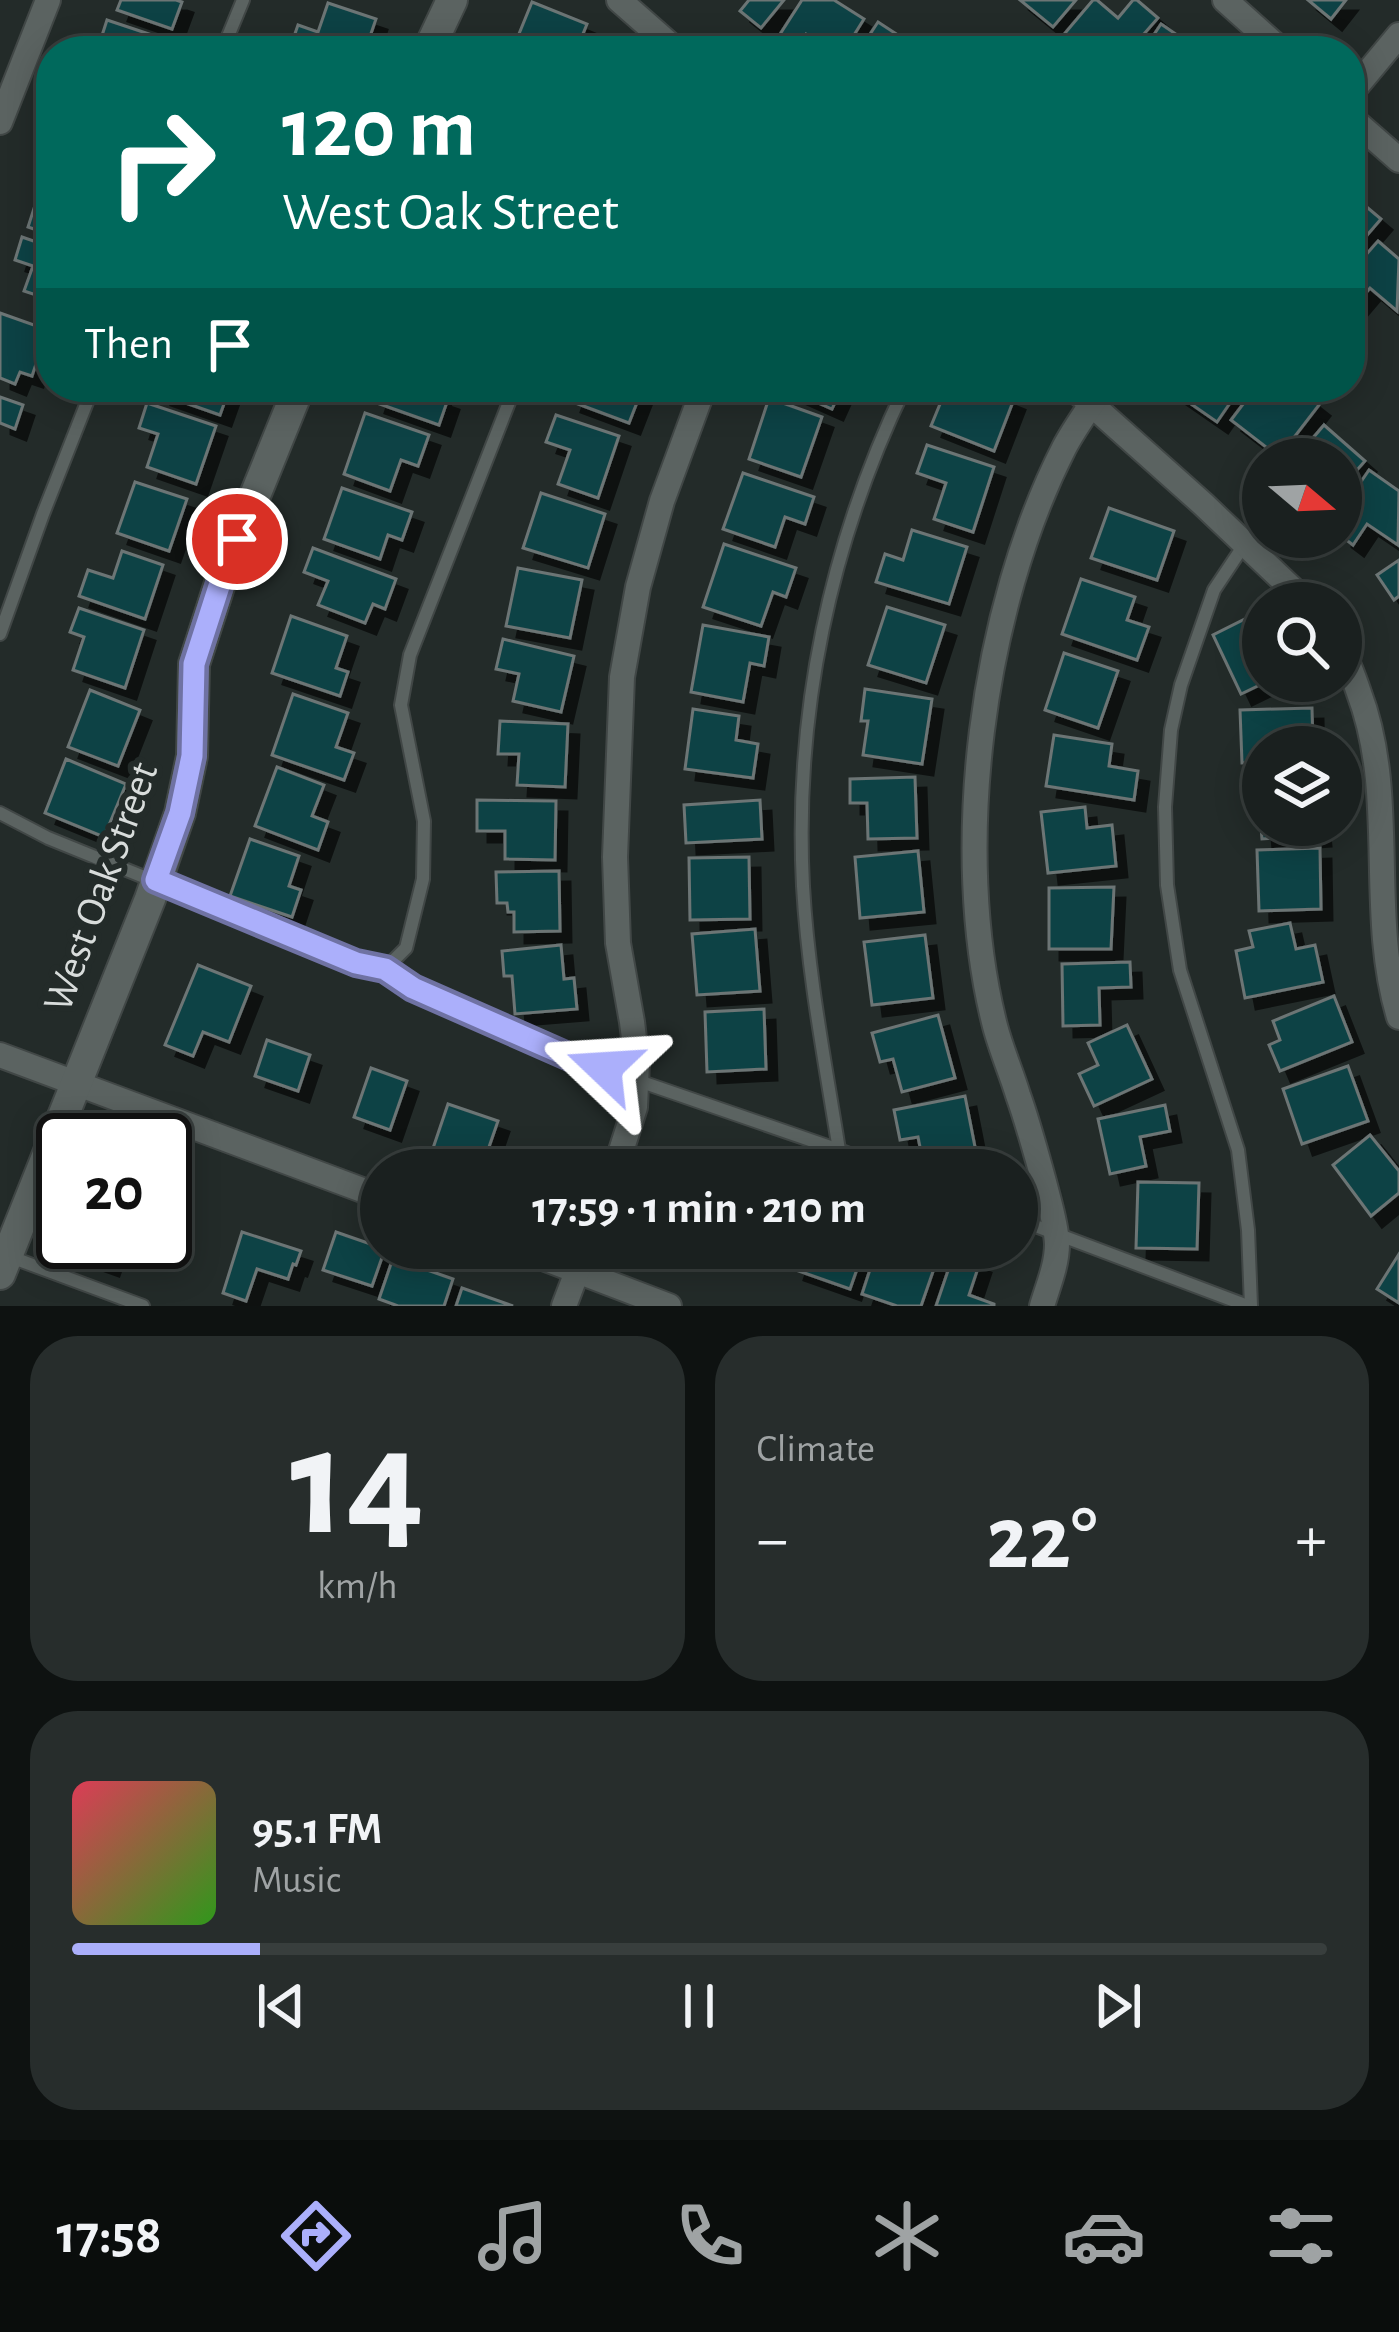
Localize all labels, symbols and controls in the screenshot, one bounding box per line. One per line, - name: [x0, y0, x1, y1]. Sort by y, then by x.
- icon: right: [84, 84, 240, 240]
- text: 120 m: [282, 88, 476, 172]
- text: West Oak Street: [282, 186, 619, 240]
- icon: arrive: [197, 312, 263, 378]
- text: Then: [84, 322, 173, 367]
- north arrow: [1242, 438, 1362, 558]
- map controls: [1242, 438, 1362, 846]
- pin: [186, 488, 288, 590]
- icon: arrive: [204, 506, 270, 572]
- button: search: [1242, 582, 1362, 702]
- button: layers: [1242, 726, 1362, 846]
- street label: West Oak Street: [36, 757, 166, 1017]
- position arrow: [541, 1005, 667, 1131]
- speed limit sign: 20: [36, 1113, 192, 1269]
- text: 17:59 · 1 min · 210 m: [532, 1186, 866, 1231]
- text: 14: [290, 1407, 425, 1563]
- text: Climate: [757, 1430, 875, 1469]
- text: 22°: [986, 1495, 1097, 1585]
- text: −: [757, 1507, 788, 1573]
- text: +: [1295, 1507, 1327, 1573]
- text: km/h: [317, 1567, 397, 1606]
- text: 95.1 FM: [252, 1807, 382, 1852]
- text: Music: [252, 1861, 341, 1900]
- icon: previous: [248, 1973, 314, 2039]
- icon: pause: [666, 1973, 732, 2039]
- icon: next: [1085, 1973, 1151, 2039]
- icon: directions: [274, 2194, 358, 2278]
- icon: music: [471, 2194, 555, 2278]
- icon: phone: [668, 2194, 752, 2278]
- icon: climate: [865, 2194, 949, 2278]
- icon: car: [1062, 2194, 1146, 2278]
- icon: filters: [1259, 2194, 1343, 2278]
- text: 17:58: [56, 2209, 162, 2263]

